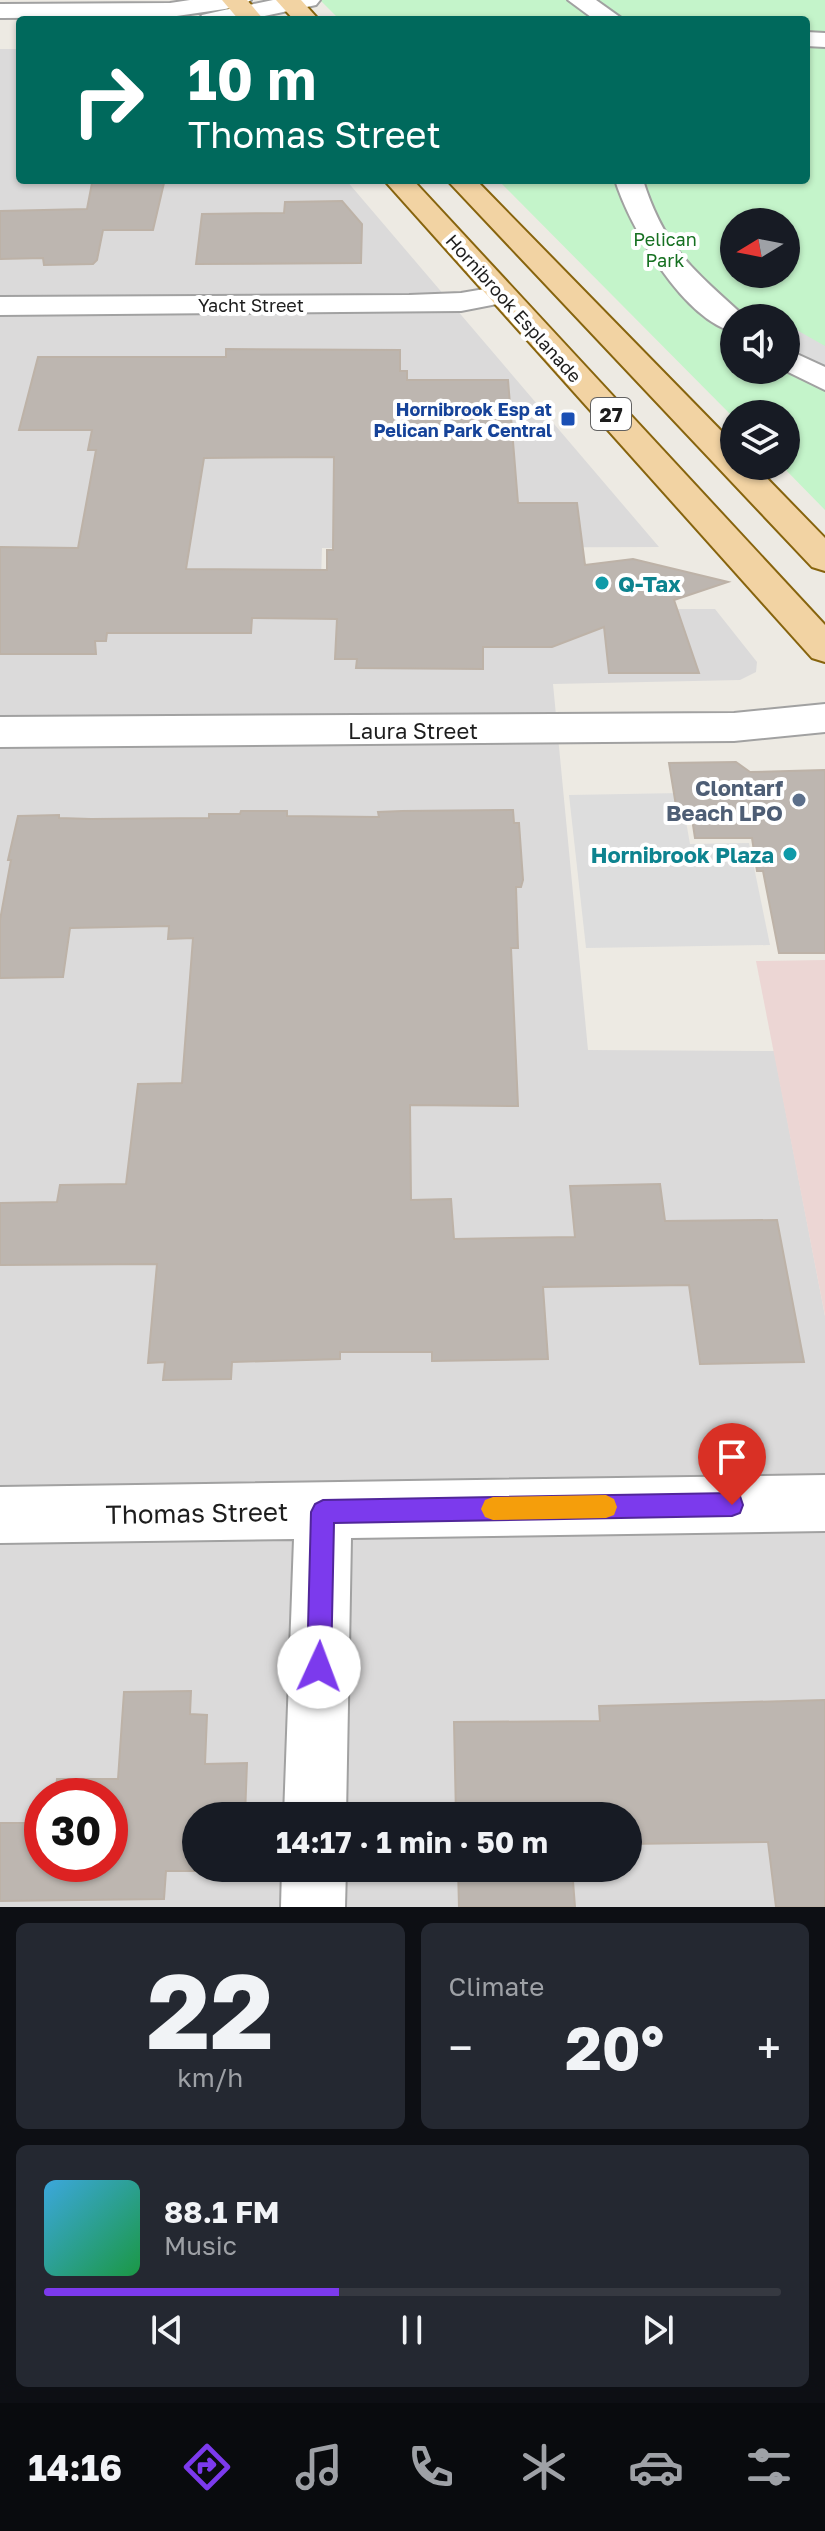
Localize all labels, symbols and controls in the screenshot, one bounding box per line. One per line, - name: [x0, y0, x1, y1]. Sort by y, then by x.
- text: 10 m: [188, 45, 316, 112]
- icon: right: [56, 48, 160, 152]
- text: Thomas Street: [188, 113, 441, 156]
- north arrow: [720, 208, 800, 288]
- map controls: [720, 208, 800, 480]
- park label: Pelican Park: [633, 228, 697, 271]
- street label: Hornibrook Esplanade: [442, 229, 586, 387]
- street label: Yacht Street: [198, 294, 304, 316]
- button: sound: [720, 304, 800, 384]
- place label: Hornibrook Esp at Pelican Park Central: [373, 398, 552, 441]
- road number: 27: [591, 398, 631, 430]
- button: layers: [720, 400, 800, 480]
- marker: Hornibrook Esp at Pelican Park Central: [559, 410, 577, 428]
- place label: Q-Tax: [618, 570, 681, 597]
- marker: Q-Tax: [593, 574, 611, 592]
- street label: Laura Street: [348, 717, 478, 744]
- place label: Clontarf Beach LPO: [666, 774, 783, 826]
- marker: Clontarf Beach LPO: [790, 791, 808, 809]
- place label: Hornibrook Plaza: [591, 841, 774, 868]
- marker: Hornibrook Plaza: [781, 845, 799, 863]
- pin: [698, 1423, 766, 1505]
- icon: arrive: [710, 1435, 754, 1479]
- street label: Thomas Street: [105, 1496, 289, 1530]
- position arrow: [277, 1625, 361, 1709]
- speed limit sign: 30: [24, 1778, 128, 1882]
- text: 14:17 · 1 min · 50 m: [276, 1824, 548, 1860]
- text: 22: [147, 1947, 274, 2072]
- text: Climate: [449, 1971, 544, 2002]
- text: 20°: [565, 2011, 664, 2083]
- text: −: [449, 2021, 473, 2074]
- text: +: [757, 2021, 781, 2074]
- text: km/h: [177, 2062, 243, 2093]
- text: 88.1 FM: [164, 2194, 280, 2230]
- text: Music: [164, 2230, 237, 2261]
- icon: previous: [145, 2308, 189, 2352]
- icon: pause: [390, 2308, 434, 2352]
- icon: next: [636, 2308, 680, 2352]
- icon: directions: [179, 2439, 235, 2495]
- icon: music: [291, 2439, 347, 2495]
- icon: phone: [403, 2439, 459, 2495]
- icon: climate: [516, 2439, 572, 2495]
- icon: car: [628, 2439, 684, 2495]
- icon: filters: [741, 2439, 797, 2495]
- text: 14:16: [28, 2446, 122, 2489]

